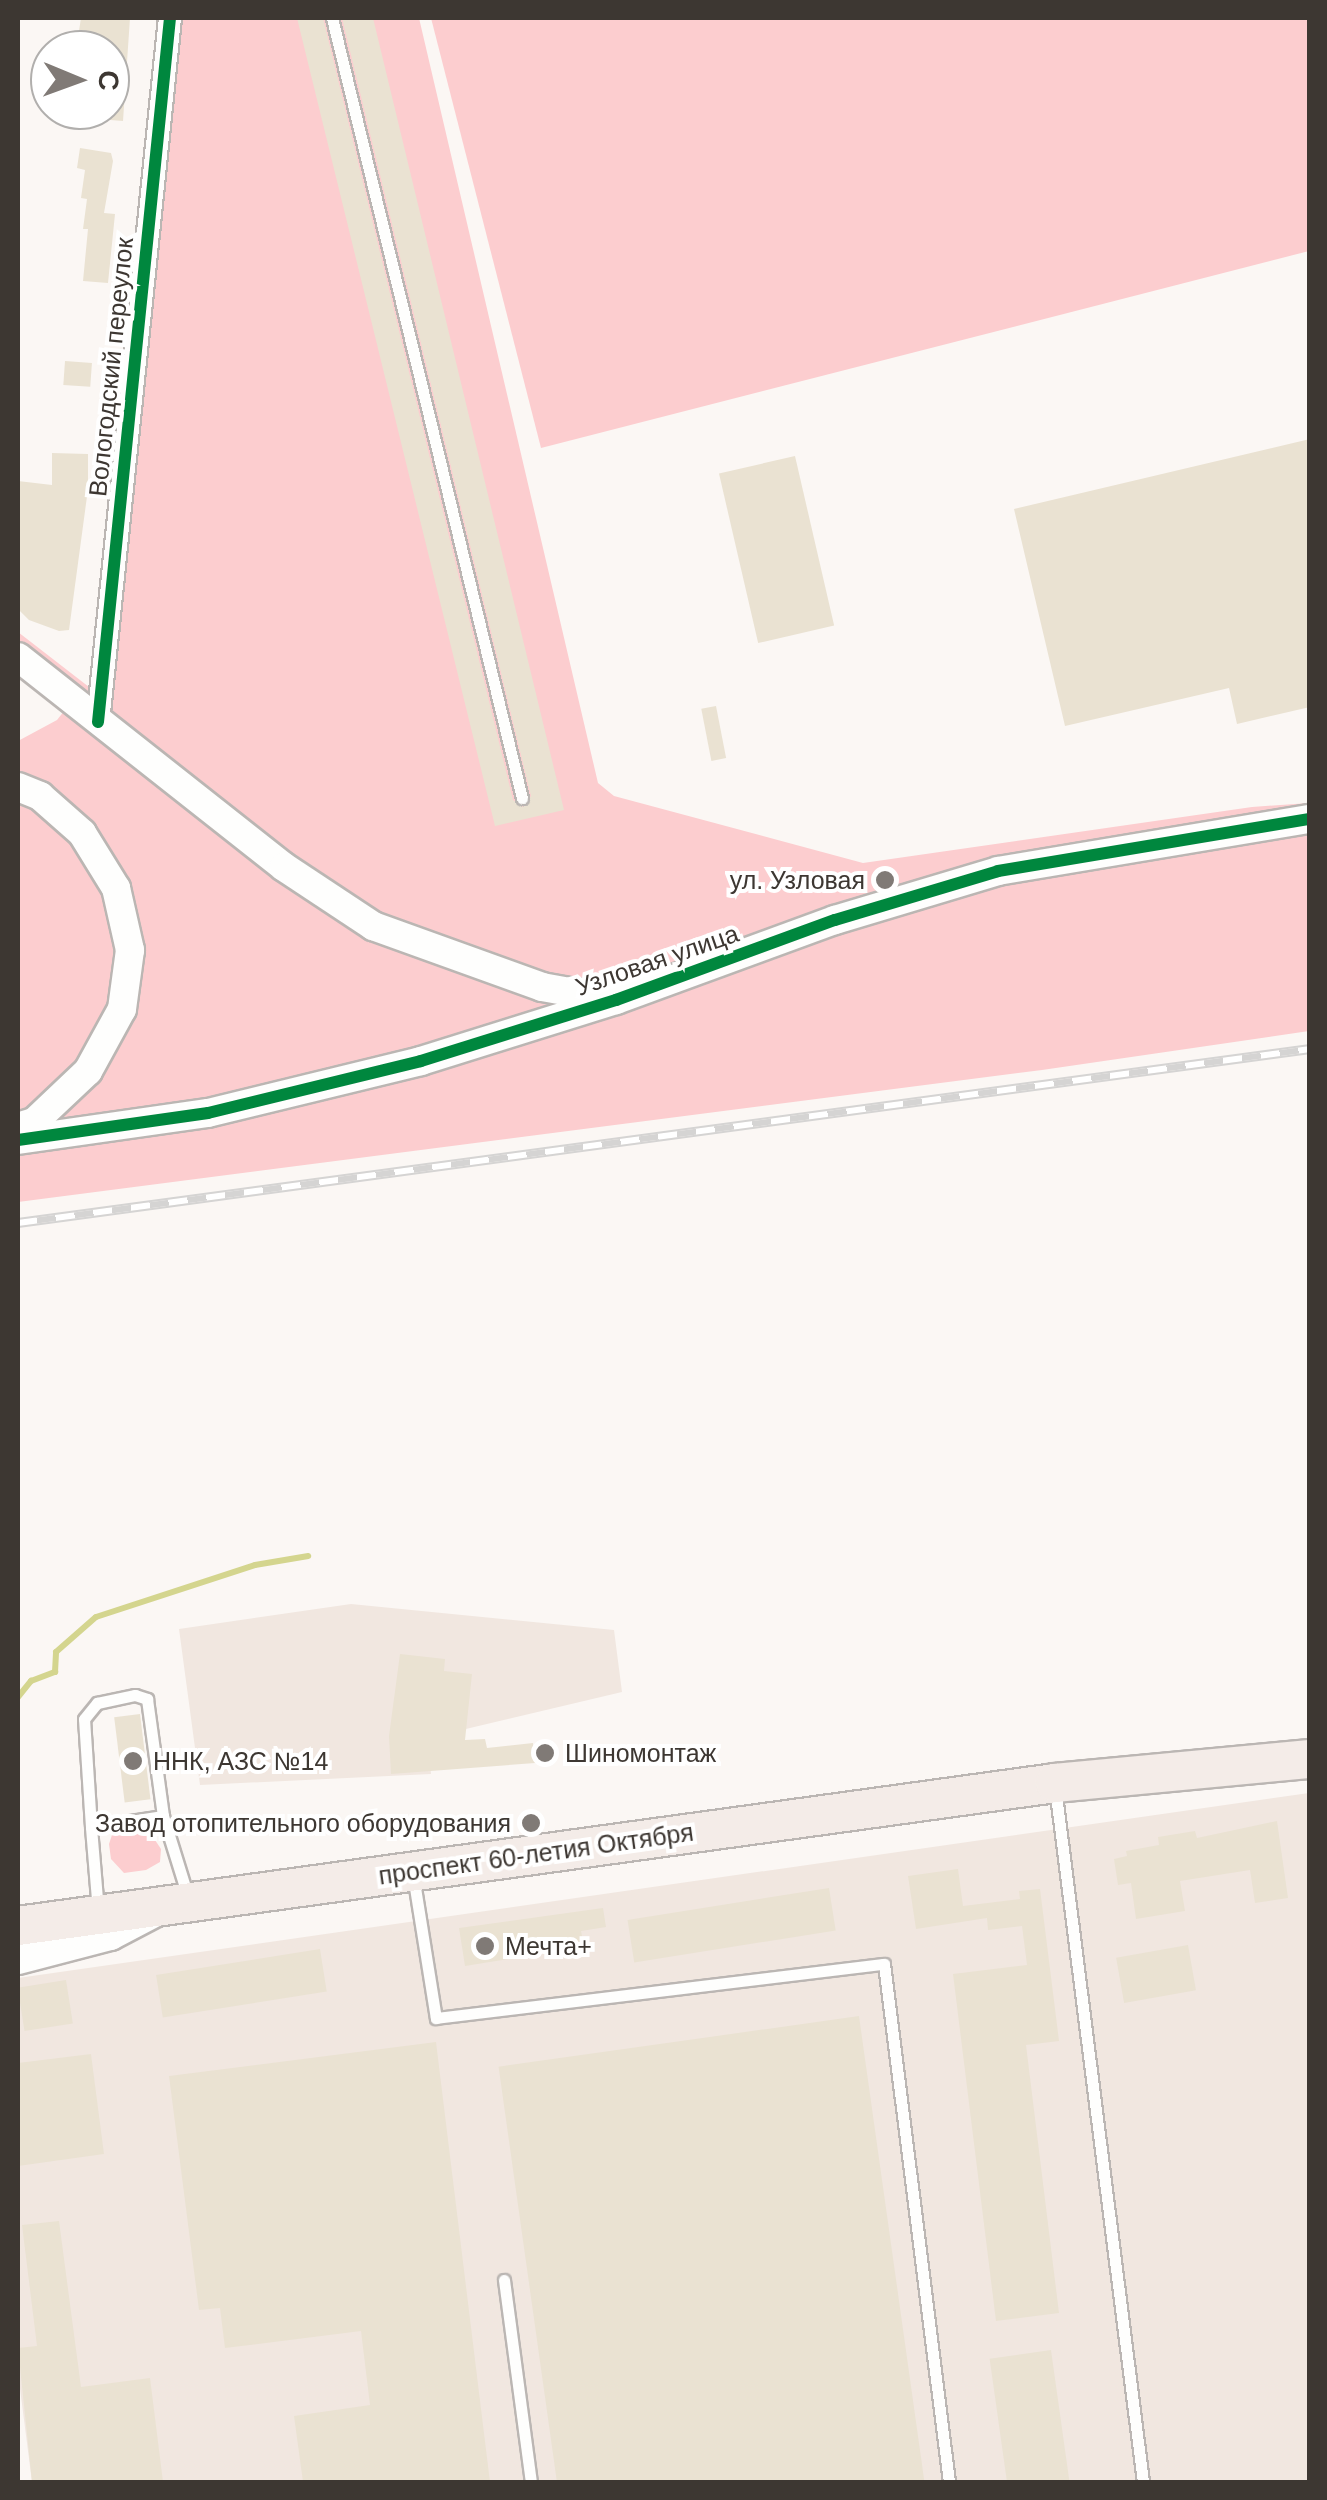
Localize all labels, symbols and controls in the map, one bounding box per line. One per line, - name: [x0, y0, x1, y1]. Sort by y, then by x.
- north arrow: [30, 30, 130, 130]
- text: С: [93, 70, 124, 91]
- street label: Вологодский переулок: [82, 236, 140, 498]
- place label: ул. Узловая: [730, 865, 865, 895]
- marker: ул. Узловая: [874, 869, 896, 891]
- street label: Узловая улица: [571, 918, 743, 1002]
- place label: Шиномонтаж: [565, 1738, 716, 1768]
- marker: Шиномонтаж: [534, 1742, 556, 1764]
- place label: ННК, АЗС №14: [153, 1746, 328, 1776]
- marker: ННК, АЗС №14: [122, 1750, 144, 1772]
- place label: Завод отопительного оборудования: [95, 1808, 511, 1838]
- marker: Завод отопительного оборудования: [520, 1812, 542, 1834]
- street label: проспект 60-летия Октября: [377, 1817, 695, 1891]
- place label: Мечта+: [505, 1931, 592, 1961]
- marker: Мечта+: [474, 1935, 496, 1957]

